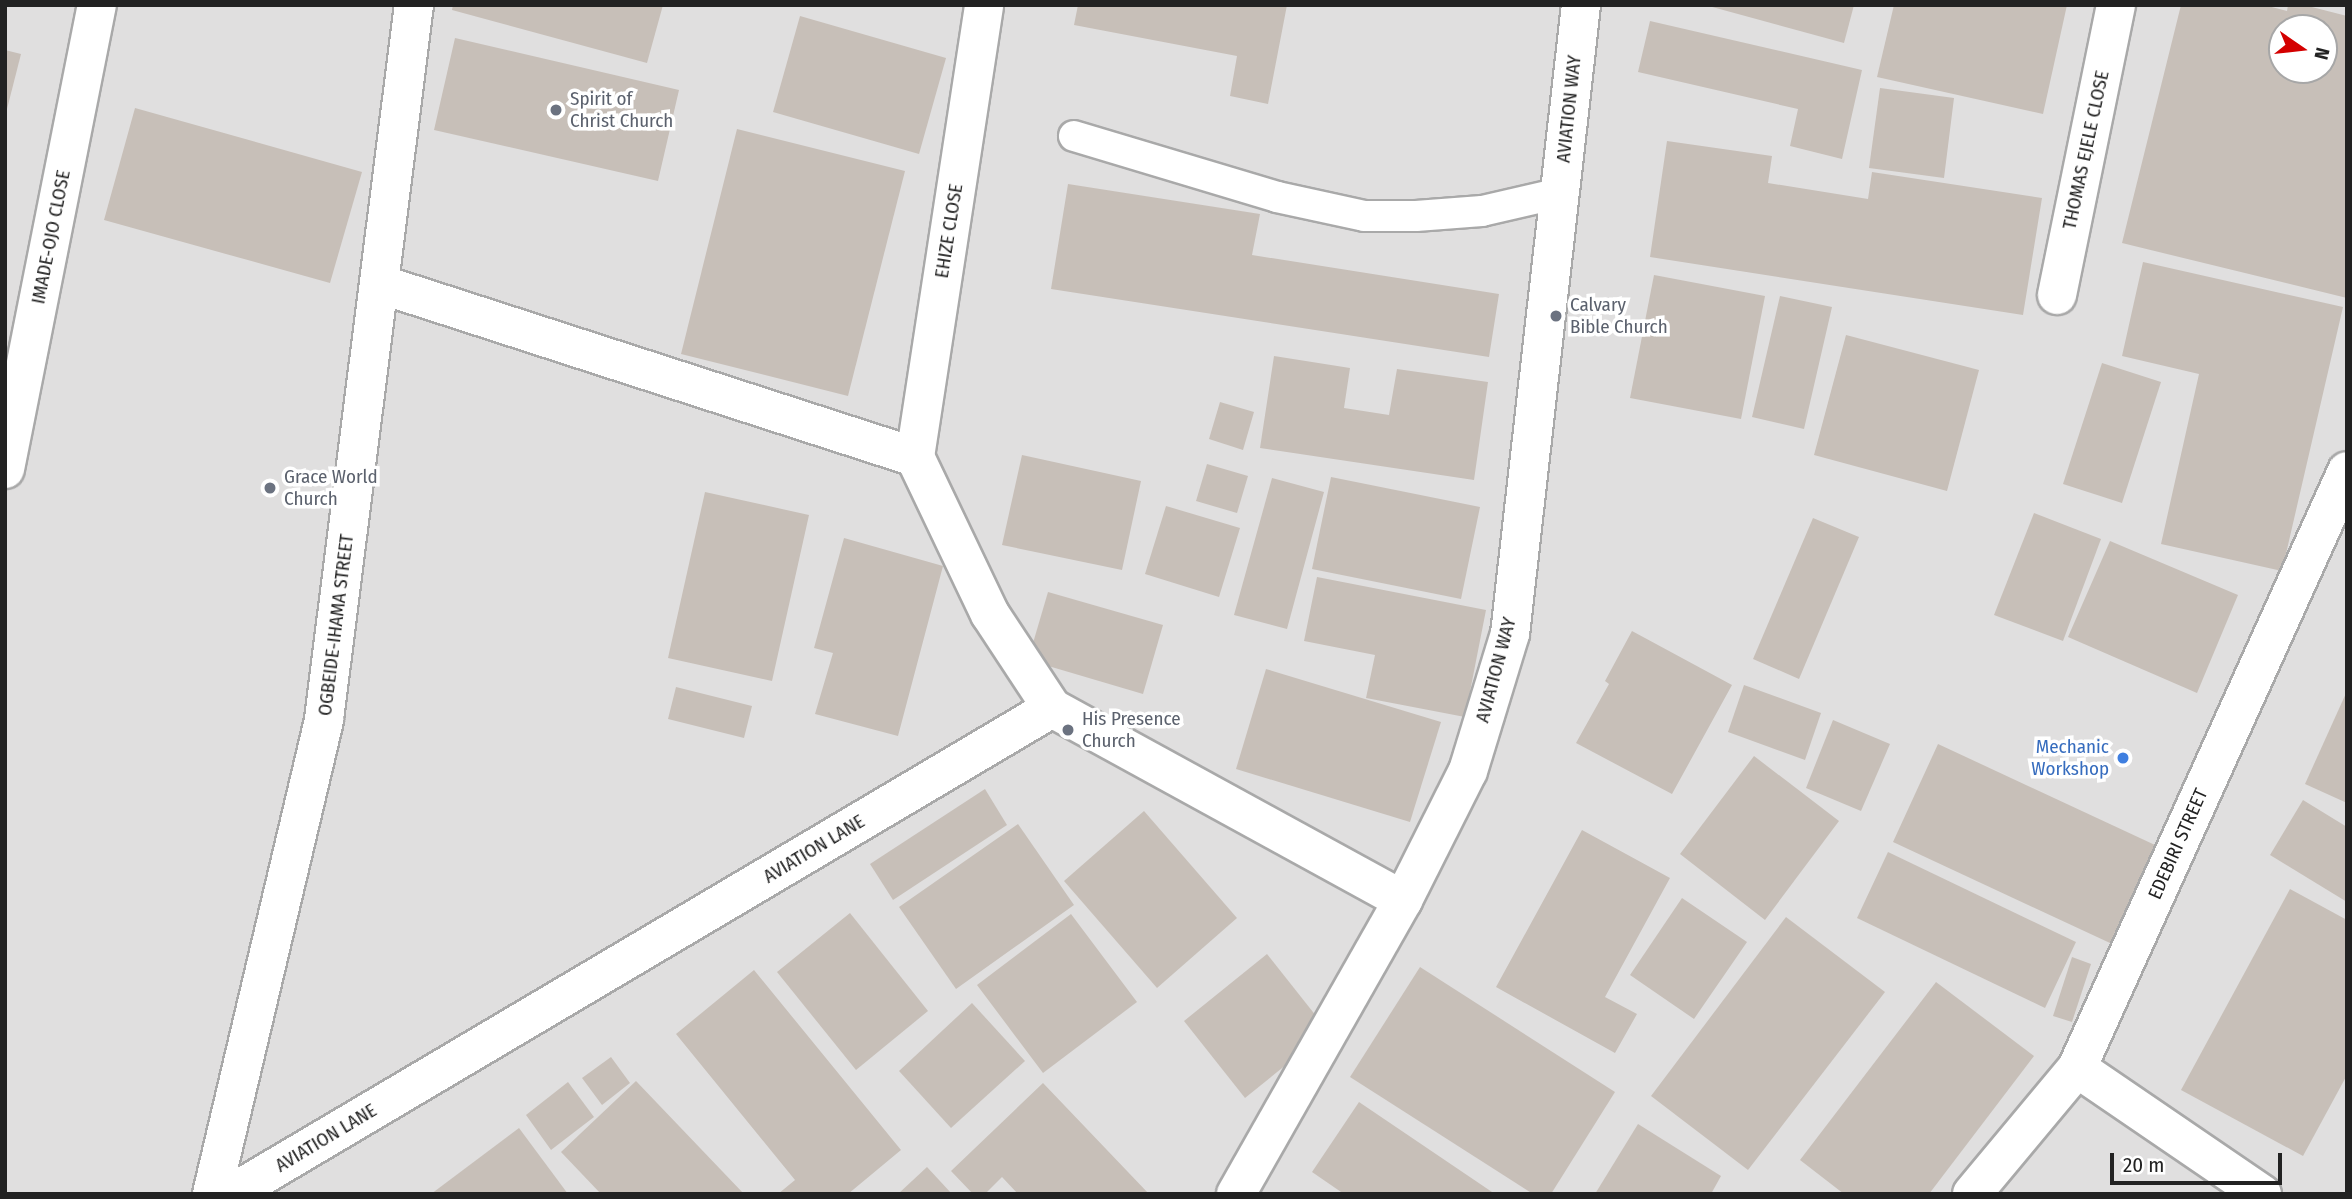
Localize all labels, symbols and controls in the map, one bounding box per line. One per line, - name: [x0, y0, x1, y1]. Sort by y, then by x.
- north arrow: [2268, 14, 2338, 84]
- text: N: [2309, 45, 2334, 62]
- street label: AVIATION WAY: [1552, 54, 1586, 164]
- street label: THOMAS EJELE CLOSE: [2058, 69, 2114, 231]
- place label: Spirit of Christ Church: [570, 88, 673, 132]
- marker: Spirit of Christ Church: [548, 102, 564, 118]
- street label: IMADE-OJO CLOSE: [27, 168, 75, 306]
- street label: EHIZE CLOSE: [930, 182, 968, 280]
- place label: Calvary Bible Church: [1570, 294, 1668, 338]
- marker: Calvary Bible Church: [1548, 308, 1564, 324]
- place label: Grace World Church: [284, 466, 378, 510]
- marker: Grace World Church: [262, 480, 278, 496]
- street label: OGBEIDE-IHAMA STREET: [314, 533, 358, 717]
- street label: AVIATION WAY: [1471, 615, 1521, 725]
- place label: His Presence Church: [1082, 708, 1181, 752]
- marker: His Presence Church: [1060, 722, 1076, 738]
- place label: Mechanic Workshop: [2031, 736, 2109, 780]
- marker: Mechanic Workshop: [2115, 750, 2131, 766]
- street label: EDEBIRI STREET: [2143, 785, 2213, 903]
- street label: AVIATION LANE: [759, 810, 869, 888]
- street label: AVIATION LANE: [271, 1099, 381, 1177]
- scale bar: [2114, 1140, 2286, 1184]
- text: 20 m: [2123, 1152, 2164, 1178]

